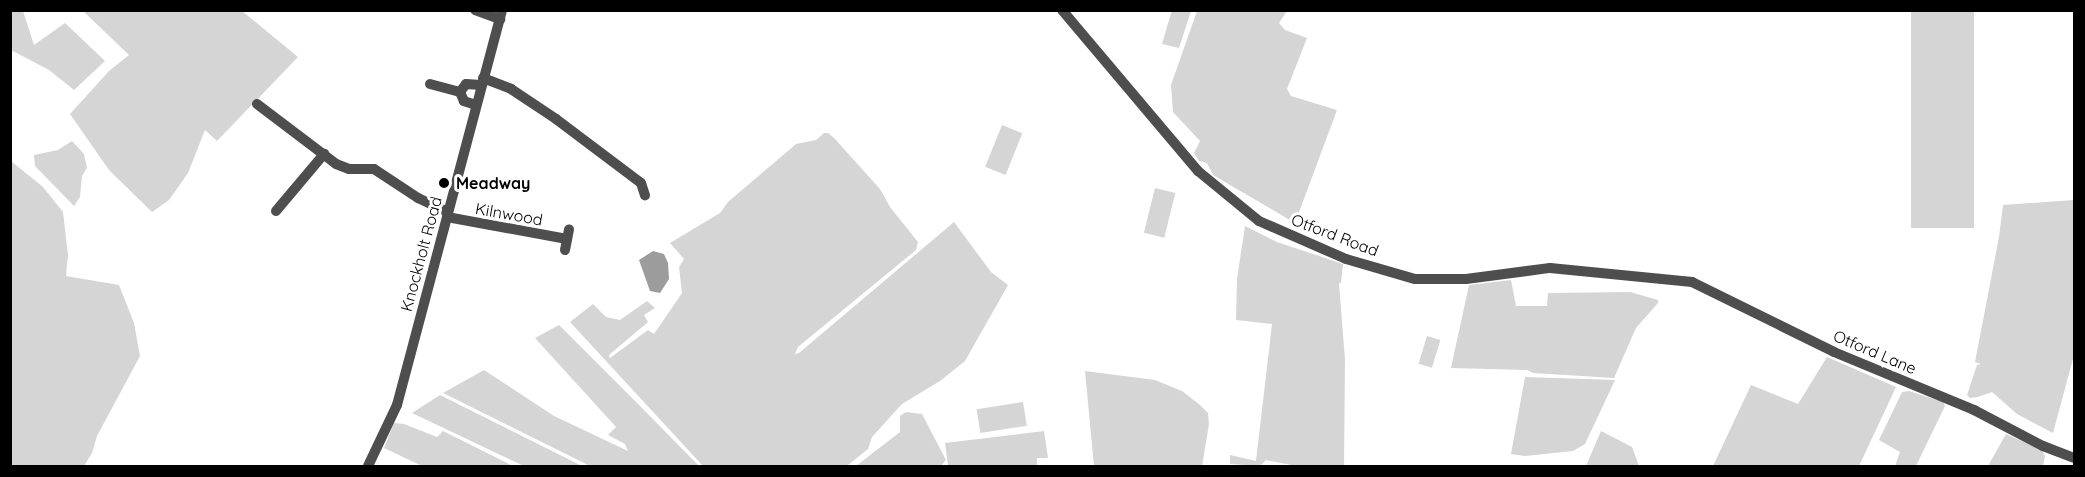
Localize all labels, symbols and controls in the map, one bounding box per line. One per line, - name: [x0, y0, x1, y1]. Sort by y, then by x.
- place label: Meadway: [456, 173, 530, 193]
- marker: Meadway: [437, 176, 451, 190]
- street label: Knockholt Road: [396, 194, 446, 314]
- street label: Kilnwood: [474, 199, 544, 229]
- street label: Otford Road: [1289, 210, 1381, 260]
- street label: Otford Lane: [1831, 326, 1919, 378]

